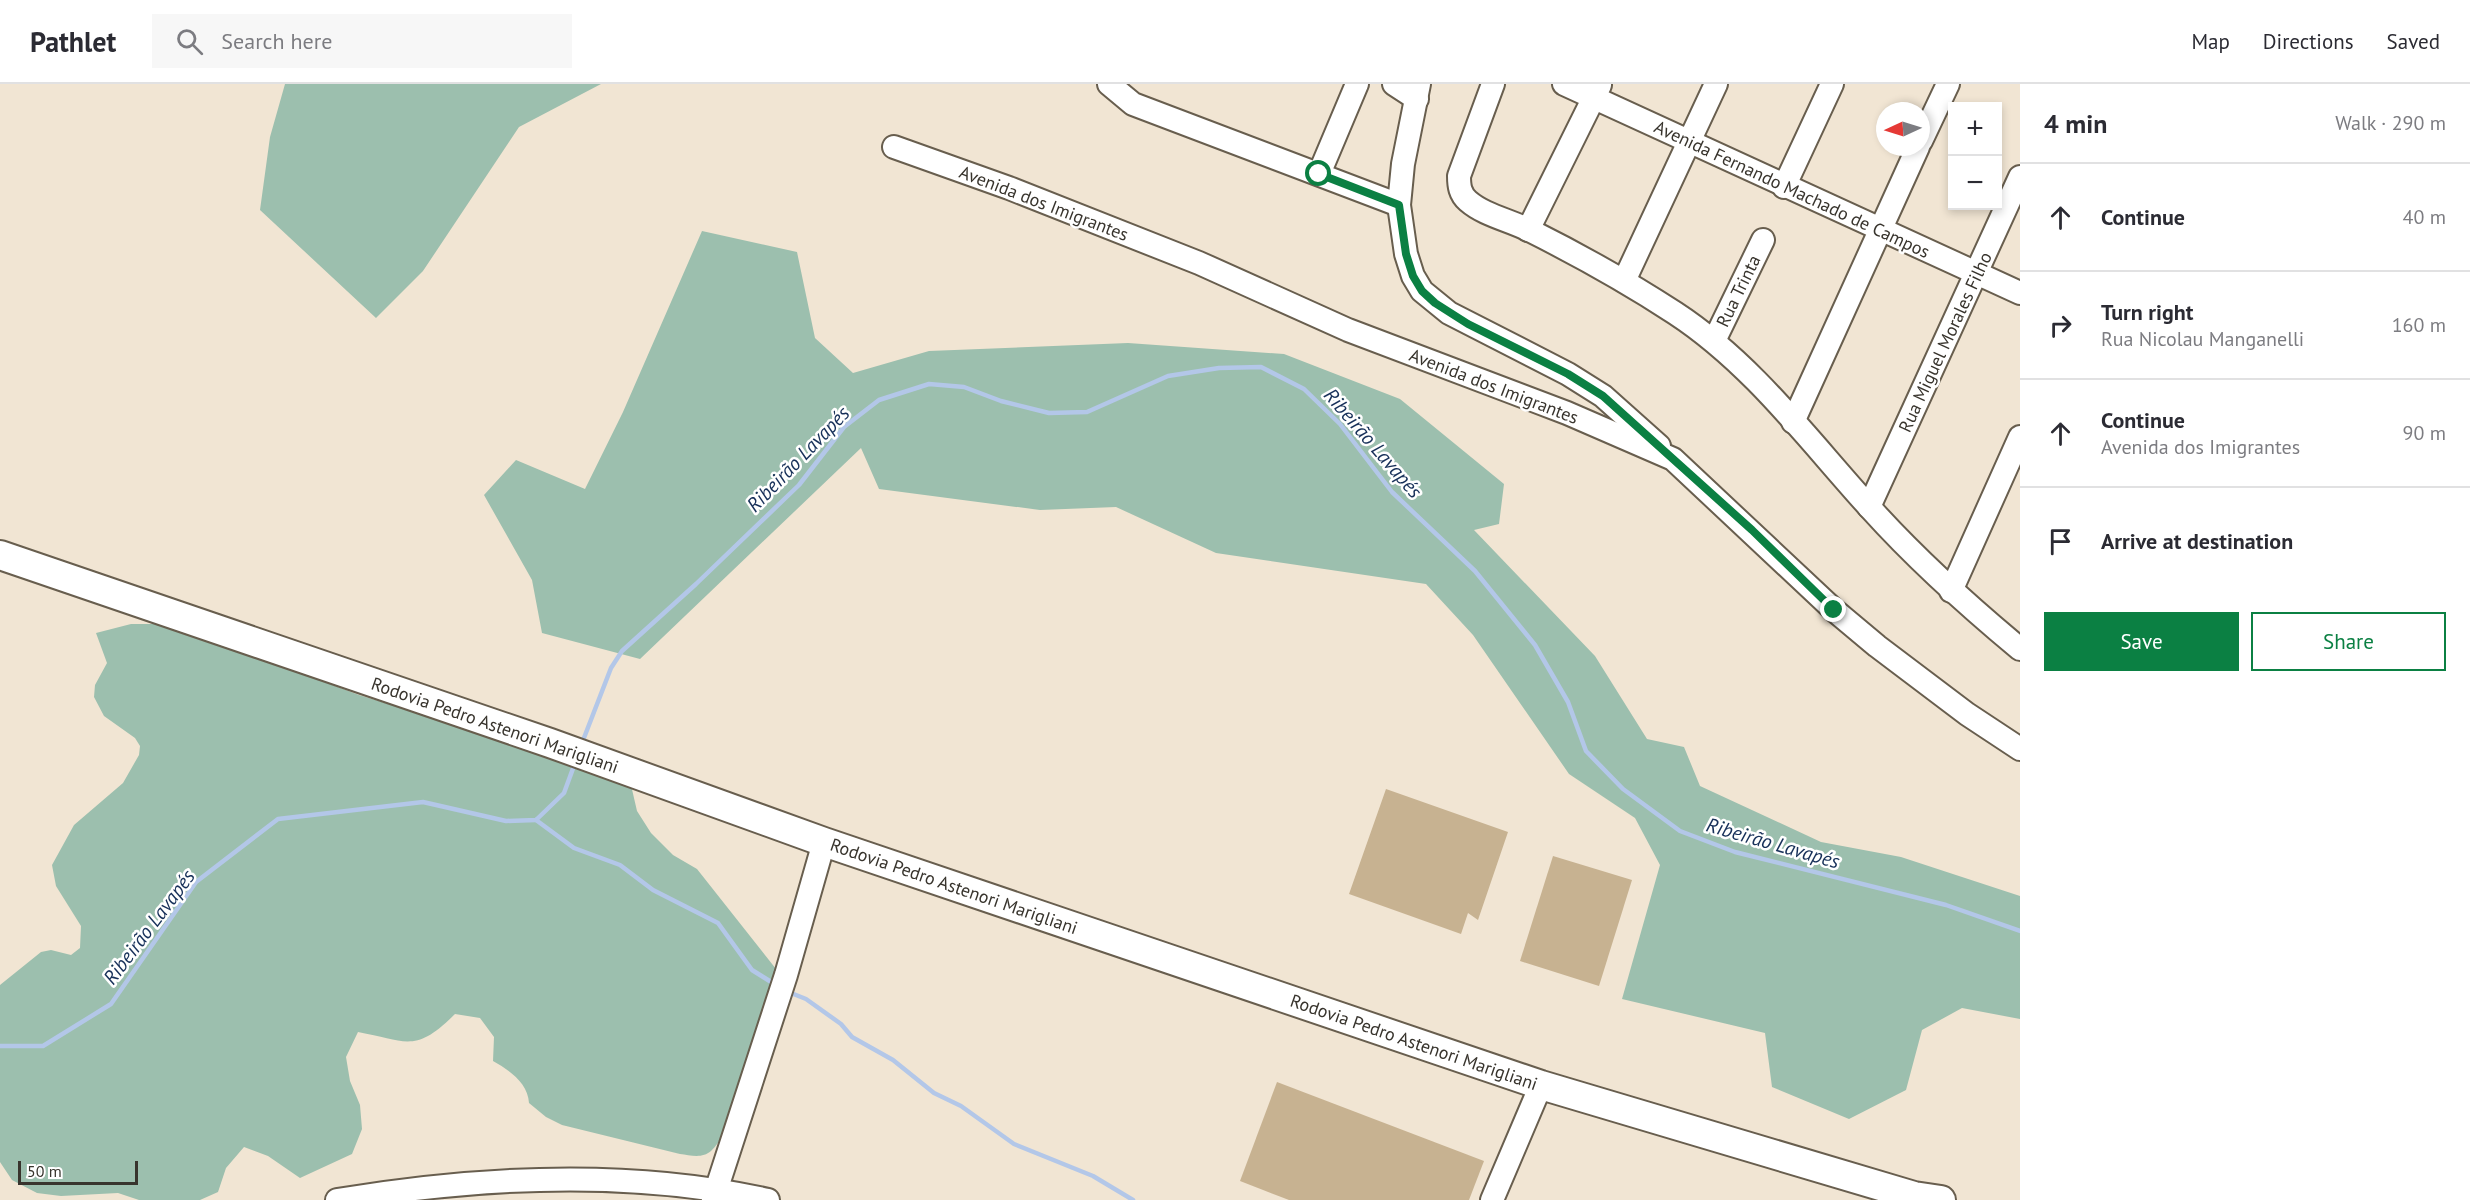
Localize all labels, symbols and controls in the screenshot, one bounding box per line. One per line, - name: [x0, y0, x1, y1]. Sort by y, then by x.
- search box: [152, 14, 572, 68]
- text: Pathlet: [30, 23, 116, 60]
- icon: search: [173, 25, 206, 58]
- text: Search here: [221, 27, 332, 55]
- text: Map: [2191, 28, 2230, 55]
- text: Directions: [2263, 28, 2354, 55]
- text: Saved: [2387, 28, 2440, 55]
- north arrow: [1876, 102, 1930, 156]
- map controls: [1948, 102, 2002, 210]
- button: +: [1948, 102, 2002, 156]
- text: 4 min: [2044, 107, 2107, 140]
- text: Walk · 290 m: [2335, 110, 2446, 136]
- street label: Avenida Fernando Machado de Campos: [1651, 115, 1933, 263]
- button: −: [1948, 156, 2002, 210]
- street label: Avenida dos Imigrantes: [956, 160, 1132, 246]
- route start: [1305, 160, 1331, 186]
- icon: ahead: [2044, 201, 2077, 234]
- text: Continue: [2101, 203, 2185, 231]
- text: 40 m: [2403, 204, 2446, 230]
- street label: Rua Miguel Morales Filho: [1893, 248, 1997, 436]
- street label: Rua Trinta: [1711, 251, 1765, 331]
- text: Turn right: [2101, 298, 2193, 326]
- icon: right: [2044, 309, 2077, 342]
- text: 160 m: [2392, 312, 2446, 338]
- text: Rua Nicolau Manganelli: [2101, 326, 2304, 352]
- street label: Avenida dos Imigrantes: [1406, 343, 1582, 429]
- water label: Ribeirão Lavapés: [1318, 383, 1428, 503]
- water label: Ribeirão Lavapés: [741, 401, 855, 517]
- text: Continue: [2101, 406, 2185, 434]
- icon: ahead: [2044, 417, 2077, 450]
- text: 90 m: [2403, 420, 2446, 446]
- text: Avenida dos Imigrantes: [2101, 434, 2300, 460]
- icon: arrive: [2044, 525, 2077, 558]
- text: Arrive at destination: [2101, 527, 2293, 555]
- route end: [1820, 596, 1846, 622]
- button: Save: [2044, 612, 2239, 671]
- button: Share: [2251, 612, 2446, 671]
- street label: Rodovia Pedro Astenori Marigliani: [368, 672, 622, 778]
- water label: Ribeirão Lavapés: [1703, 812, 1843, 874]
- street label: Rodovia Pedro Astenori Marigliani: [827, 833, 1081, 939]
- water label: Ribeirão Lavapés: [97, 864, 201, 990]
- street label: Rodovia Pedro Astenori Marigliani: [1287, 989, 1541, 1095]
- scale bar: [18, 1158, 138, 1186]
- text: 50 m: [27, 1161, 62, 1181]

